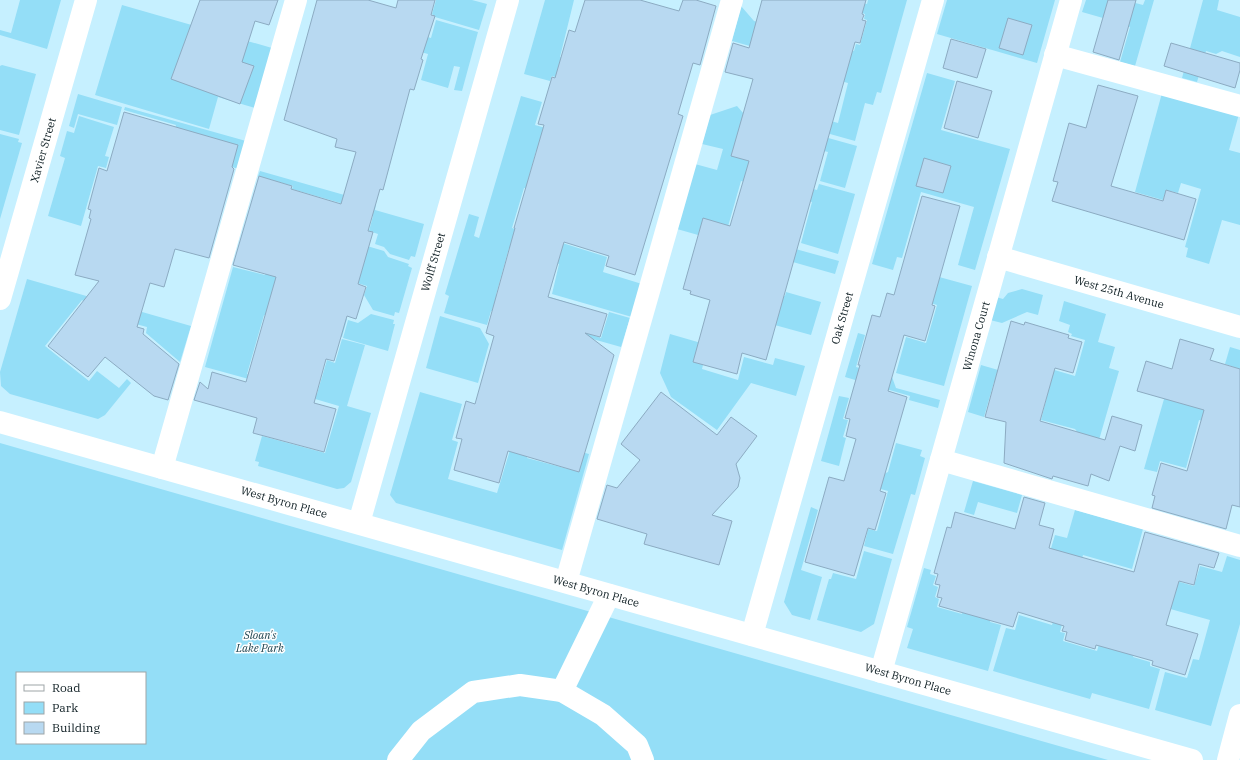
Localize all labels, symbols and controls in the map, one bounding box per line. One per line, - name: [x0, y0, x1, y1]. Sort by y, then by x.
- street label: Xavier Street: [27, 116, 59, 184]
- street label: Wolff Street: [418, 231, 448, 293]
- street label: West 25th Avenue: [1072, 272, 1166, 312]
- street label: Oak Street: [828, 290, 856, 346]
- street label: Winona Court: [959, 300, 993, 372]
- street label: West Byron Place: [239, 483, 329, 521]
- street label: West Byron Place: [551, 572, 641, 610]
- park label: Sloan's Lake Park: [235, 628, 284, 655]
- street label: West Byron Place: [863, 660, 953, 698]
- legend: [16, 672, 146, 744]
- text: Road: [52, 680, 81, 695]
- text: Park: [52, 700, 78, 715]
- text: Building: [52, 720, 100, 735]

